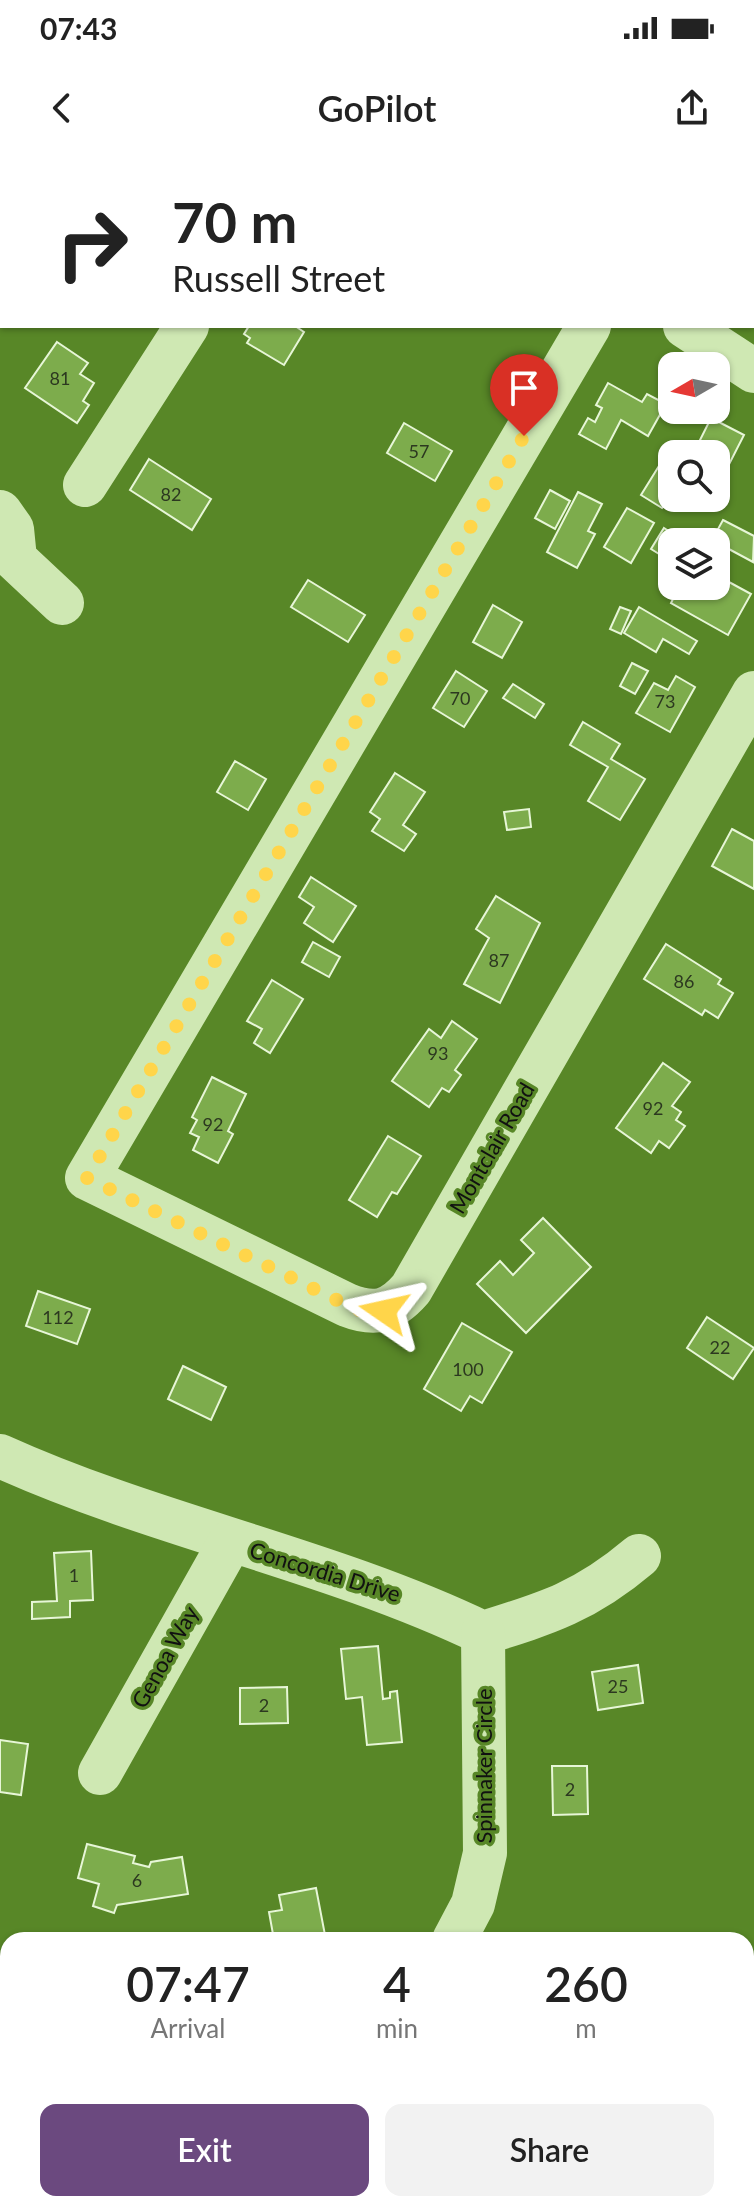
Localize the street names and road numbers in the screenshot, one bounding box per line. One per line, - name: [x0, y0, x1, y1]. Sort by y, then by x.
- street label: Montclair Road: [443, 1078, 540, 1218]
- street label: Concordia Drive: [247, 1536, 404, 1607]
- street label: Genoa Way: [126, 1601, 204, 1712]
- street label: Spinnaker Circle: [470, 1689, 497, 1843]

